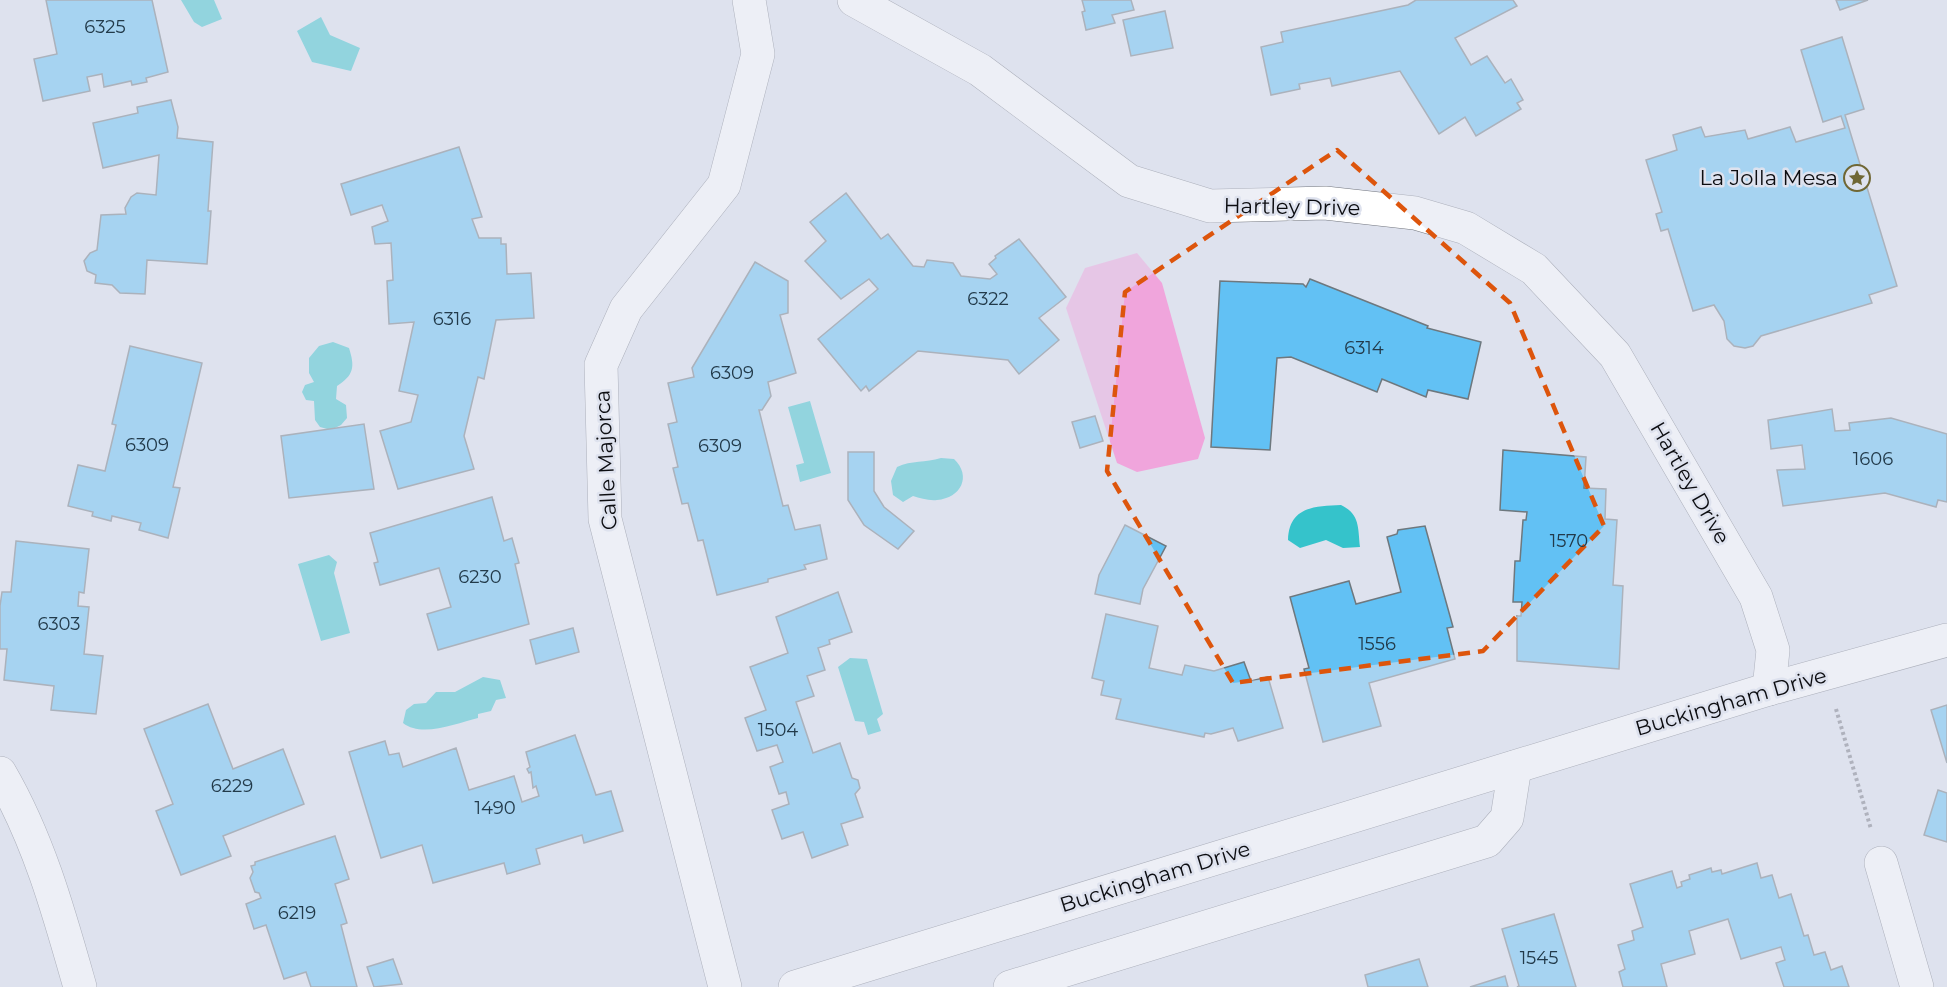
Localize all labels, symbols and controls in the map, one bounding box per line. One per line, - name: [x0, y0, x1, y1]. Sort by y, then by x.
- house number: 6325: [84, 16, 126, 38]
- place icon: La Jolla Mesa: [1842, 163, 1872, 193]
- place label: La Jolla Mesa: [1699, 165, 1838, 190]
- street label: Hartley Drive: [1223, 193, 1361, 220]
- house number: 6322: [967, 288, 1009, 310]
- house number: 6316: [433, 308, 471, 330]
- house number: 6314: [1344, 337, 1384, 359]
- house number: 6309: [710, 362, 754, 384]
- street label: Calle Majorca: [589, 389, 622, 531]
- street label: Hartley Drive: [1645, 417, 1735, 548]
- house number: 6309: [125, 434, 169, 456]
- house number: 6309: [698, 435, 742, 457]
- house number: 1606: [1853, 448, 1893, 470]
- house number: 1570: [1550, 530, 1588, 552]
- house number: 6230: [458, 566, 502, 588]
- house number: 6303: [37, 613, 81, 635]
- house number: 1556: [1358, 633, 1396, 655]
- street label: Buckingham Drive: [1632, 662, 1829, 741]
- house number: 1504: [758, 719, 798, 741]
- house number: 6229: [211, 775, 253, 797]
- house number: 1490: [474, 797, 516, 819]
- street label: Buckingham Drive: [1057, 836, 1253, 917]
- house number: 6219: [278, 902, 316, 924]
- house number: 1545: [1520, 947, 1558, 969]

